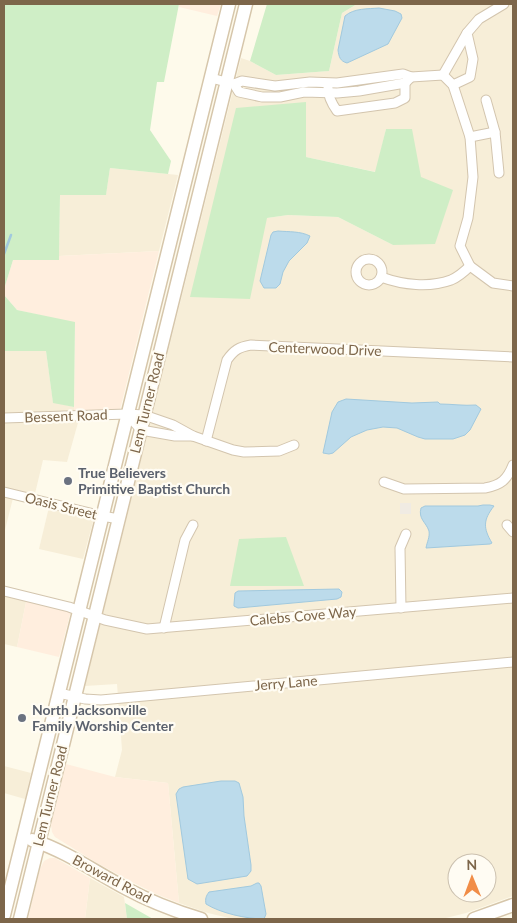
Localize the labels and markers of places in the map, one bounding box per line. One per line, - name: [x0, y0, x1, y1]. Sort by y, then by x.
- place label: True Believers Primitive Baptist Church: [78, 464, 230, 497]
- marker: True Believers Primitive Baptist Church: [62, 475, 74, 487]
- place label: North Jacksonville Family Worship Center: [32, 701, 174, 734]
- marker: North Jacksonville Family Worship Center: [16, 712, 28, 724]

